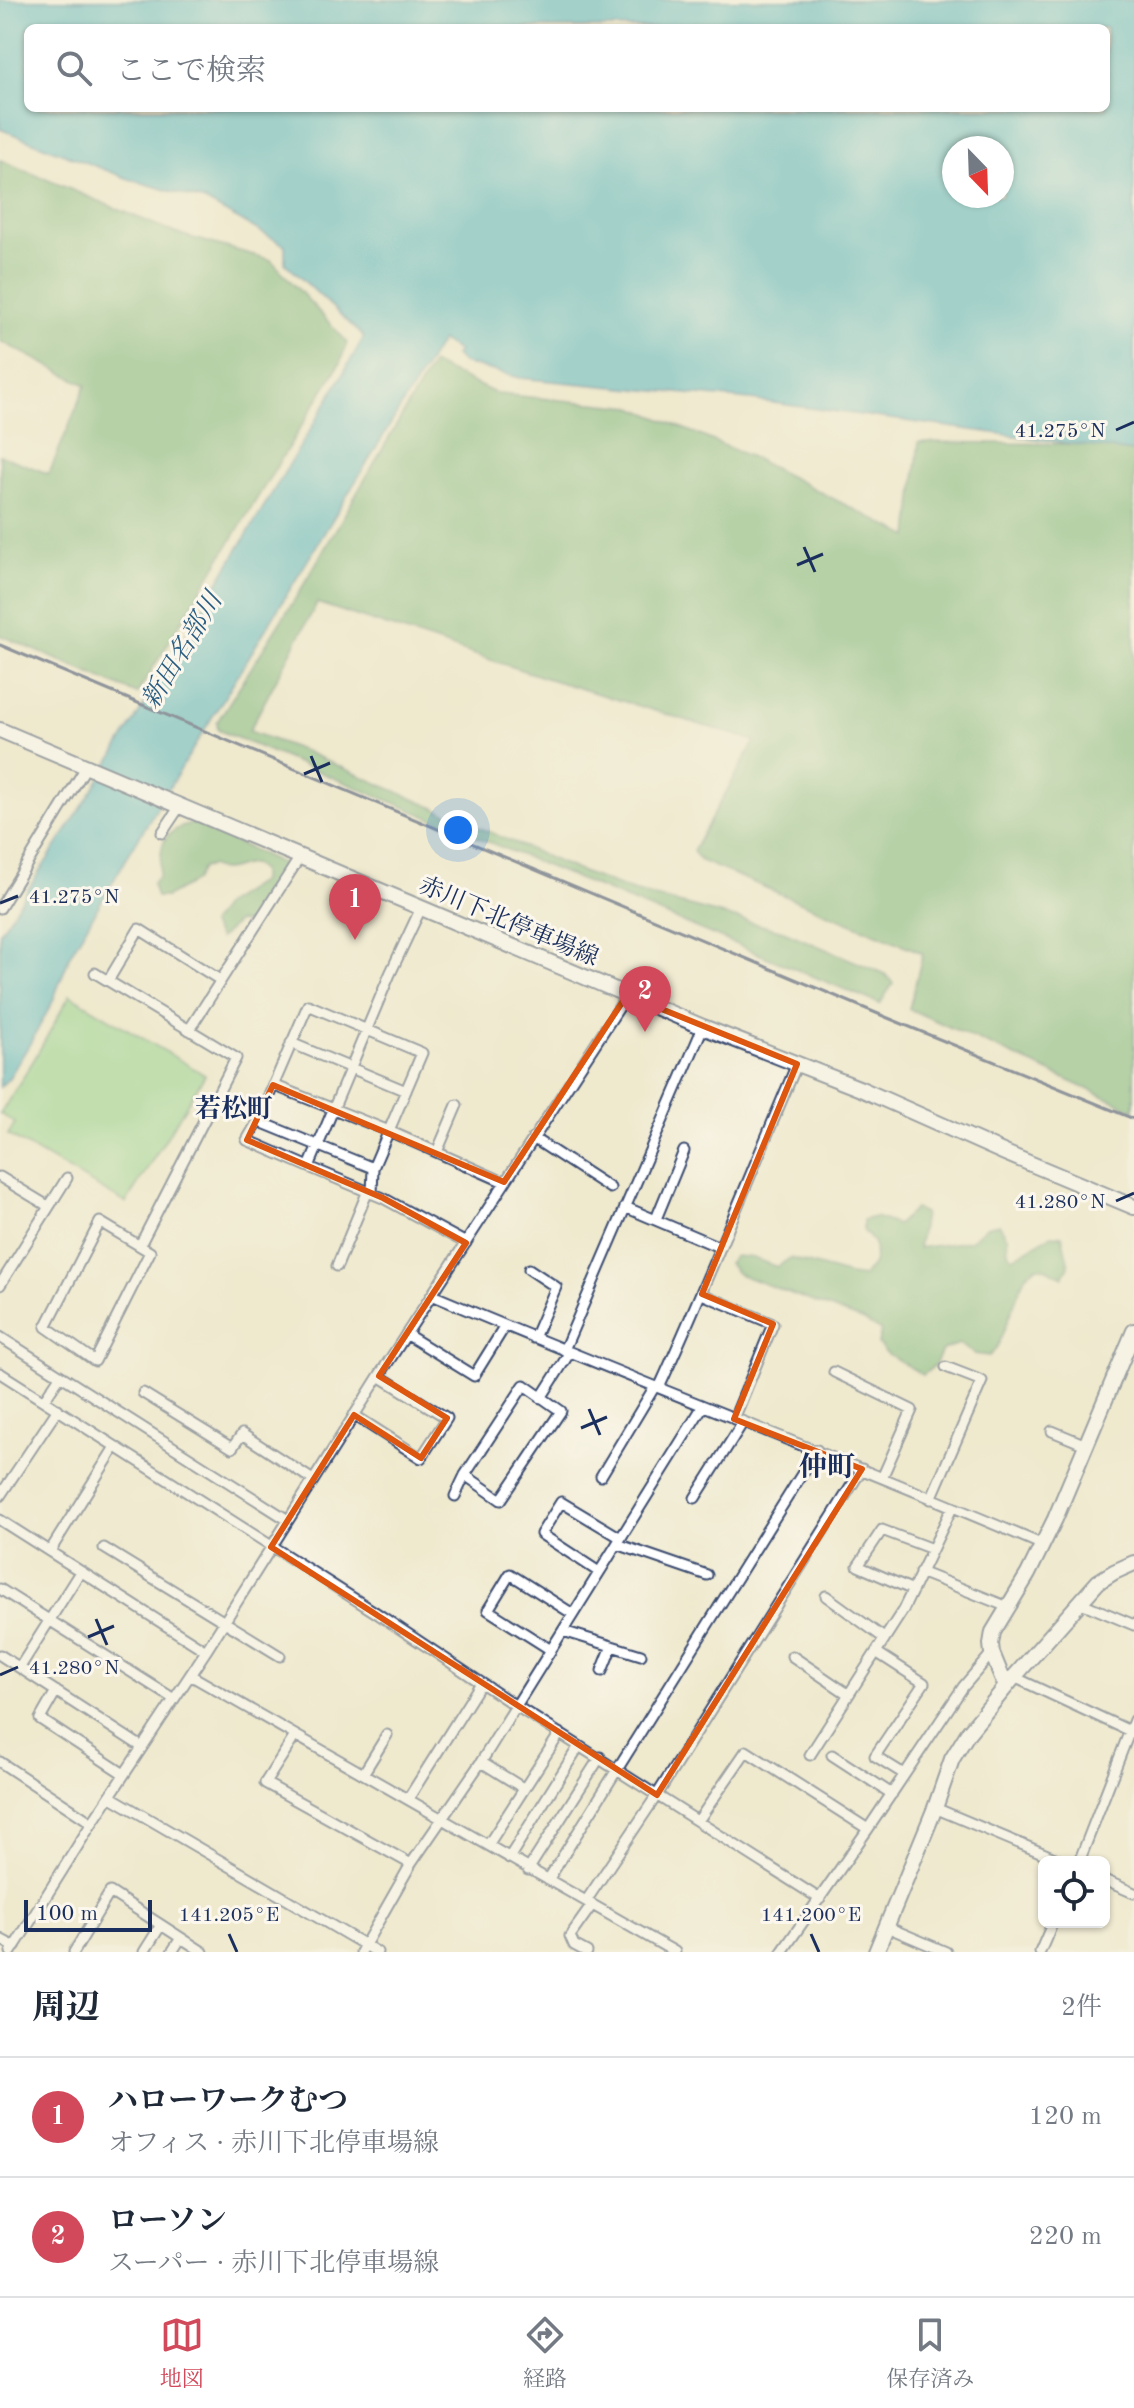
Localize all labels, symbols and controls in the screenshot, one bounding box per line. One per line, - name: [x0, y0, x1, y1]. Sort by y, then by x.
- search box: [24, 24, 1110, 112]
- icon: search: [52, 46, 96, 90]
- text: ここで検索: [116, 57, 266, 87]
- north arrow: [942, 136, 1014, 208]
- text: 41.275°N: [1015, 422, 1105, 442]
- water label: 新田名部川: [136, 585, 229, 713]
- your location: [438, 810, 478, 850]
- street label: 赤川下北停車場線: [415, 872, 602, 971]
- pin: 1: [329, 874, 381, 940]
- text: 41.275°N: [29, 888, 119, 908]
- pin: 2: [619, 966, 671, 1032]
- district label: 若松町: [195, 1094, 273, 1123]
- text: 41.280°N: [1015, 1193, 1105, 1213]
- district label: 仲町: [799, 1452, 855, 1483]
- text: 41.280°N: [29, 1659, 119, 1679]
- map controls: [1038, 1856, 1110, 1928]
- button: locate: [1038, 1856, 1110, 1928]
- scale bar: [24, 1896, 152, 1932]
- text: 100 m: [36, 1903, 98, 1925]
- text: 141.205°E: [179, 1906, 279, 1926]
- text: 141.200°E: [761, 1906, 861, 1926]
- text: 周辺: [32, 1992, 100, 2026]
- text: 2件: [1061, 1995, 1102, 2021]
- text: ハローワークむつ: [108, 2087, 348, 2117]
- text: 1: [50, 2104, 66, 2130]
- text: 120 m: [1029, 2104, 1102, 2130]
- text: オフィス · 赤川下北停車場線: [108, 2131, 439, 2157]
- text: ローソン: [108, 2207, 227, 2237]
- text: 2: [50, 2224, 66, 2250]
- text: 220 m: [1029, 2224, 1102, 2250]
- text: スーパー · 赤川下北停車場線: [108, 2251, 439, 2277]
- tab: 地図: [160, 2313, 204, 2394]
- tab: 経路: [523, 2313, 567, 2394]
- tab: 保存済み: [886, 2313, 974, 2394]

